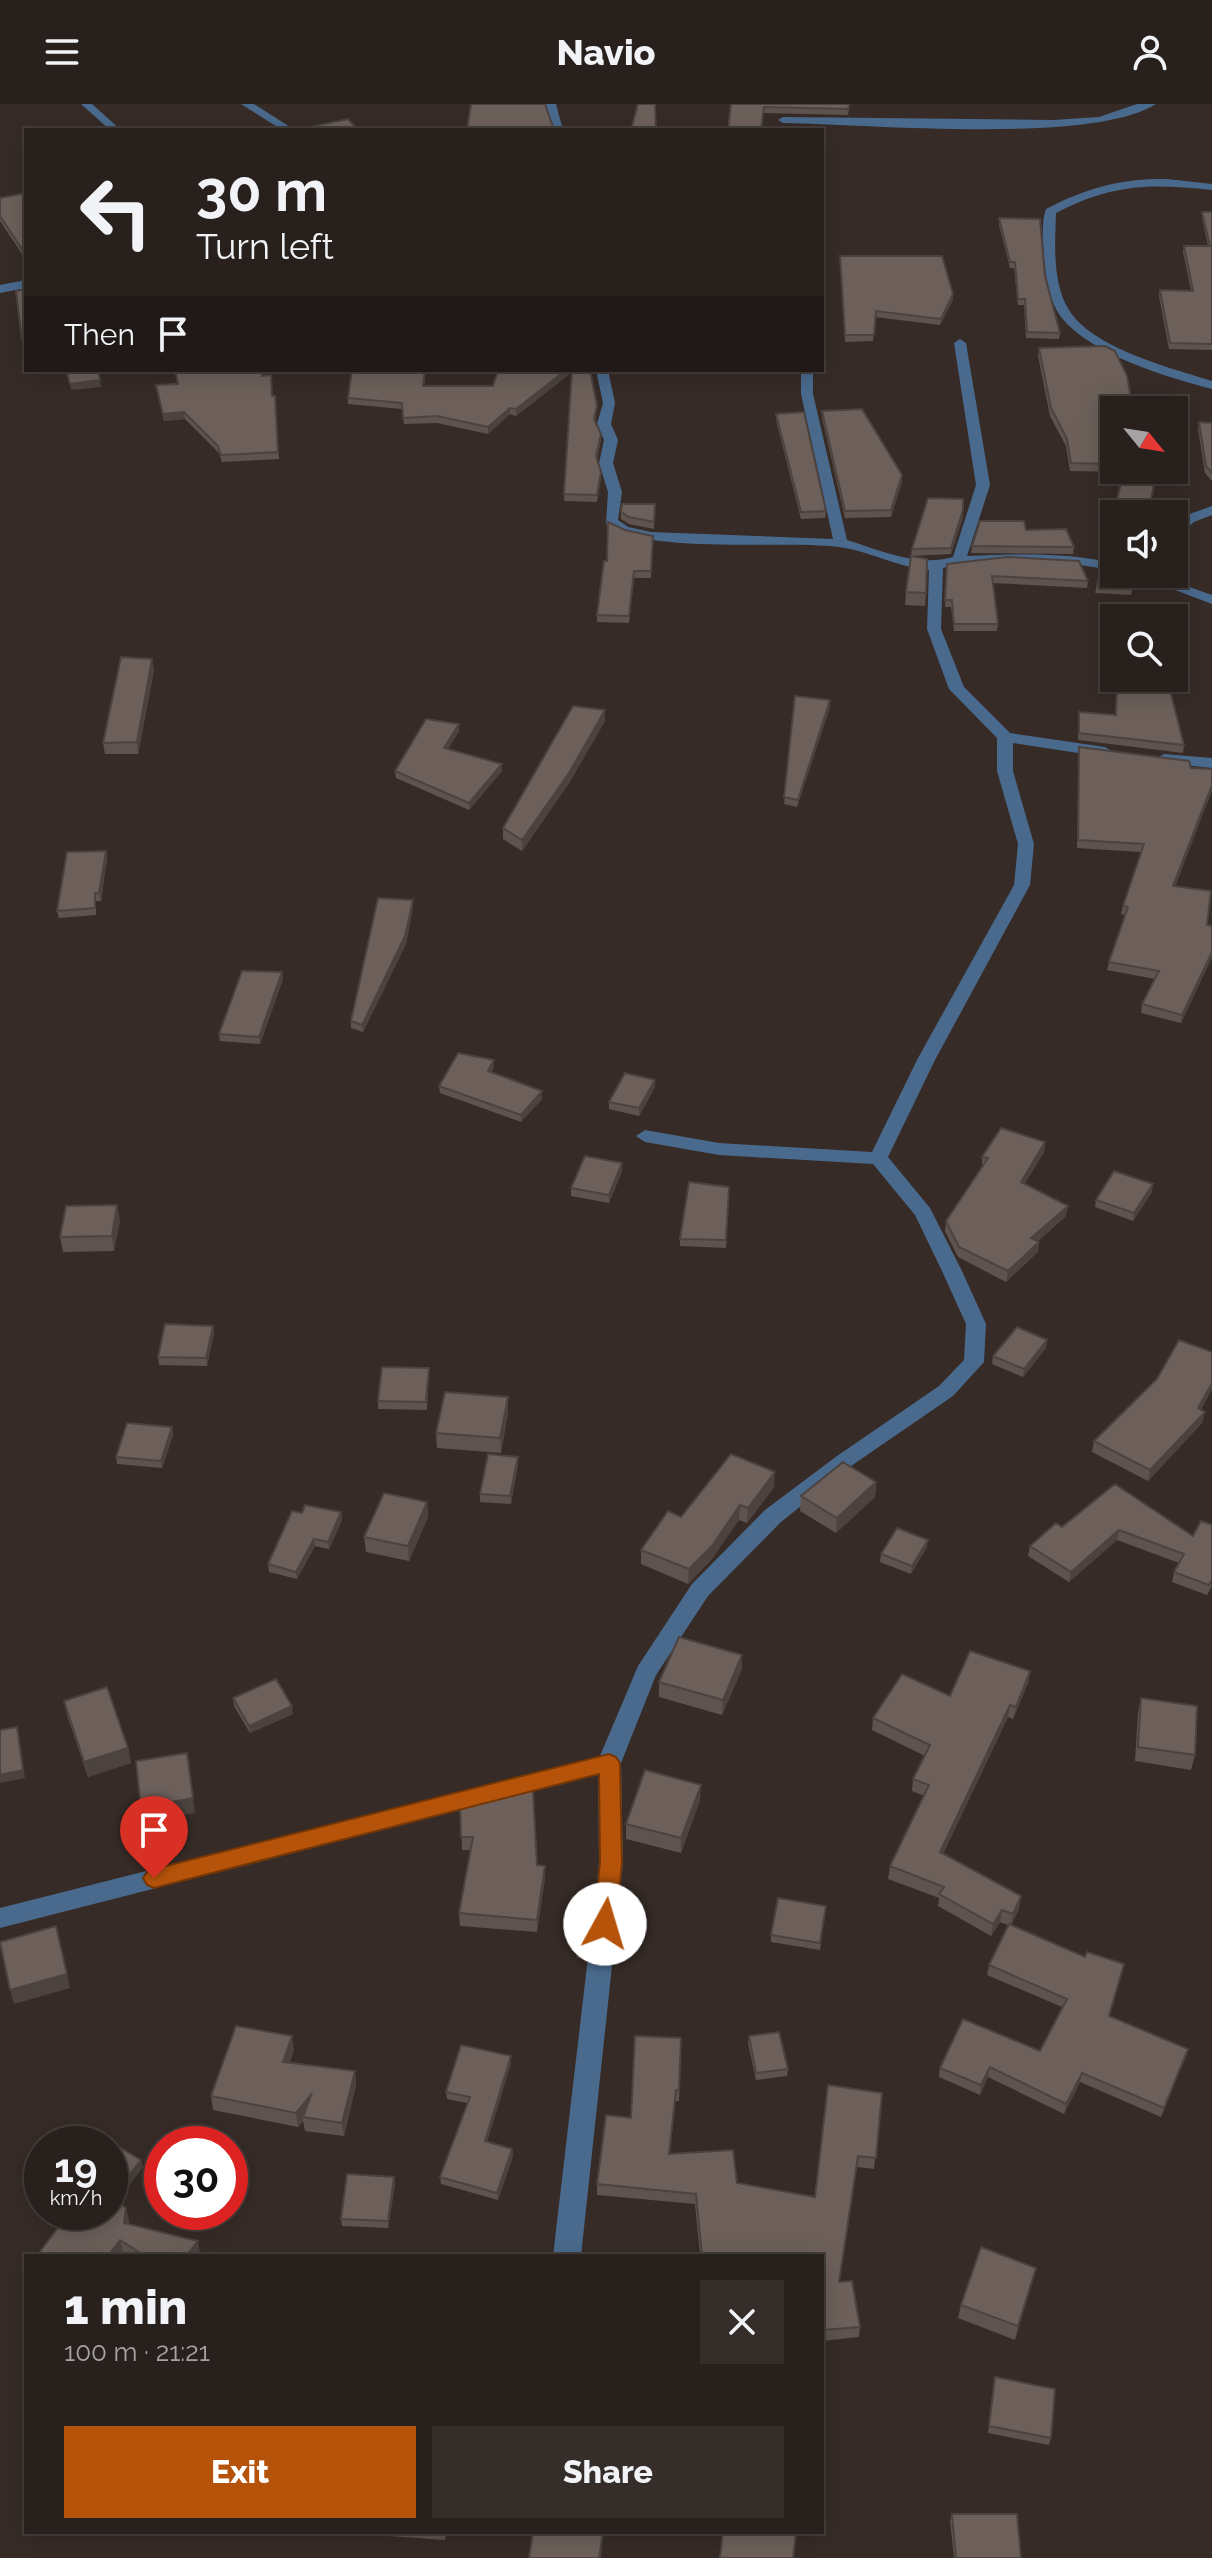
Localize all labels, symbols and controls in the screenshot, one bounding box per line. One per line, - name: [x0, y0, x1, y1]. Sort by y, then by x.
- icon: menu: [40, 30, 84, 74]
- icon: person: [1128, 30, 1172, 74]
- text: Navio: [556, 31, 656, 73]
- text: 30 m: [196, 158, 327, 224]
- icon: left: [64, 160, 168, 264]
- text: Turn left: [196, 225, 334, 267]
- icon: arrive: [151, 312, 195, 356]
- text: Then: [64, 317, 135, 352]
- north arrow: [1100, 396, 1188, 484]
- map controls: [1100, 396, 1188, 692]
- button: sound: [1100, 500, 1188, 588]
- button: search: [1100, 604, 1188, 692]
- pin: [120, 1796, 188, 1878]
- icon: arrive: [132, 1808, 176, 1852]
- position arrow: [563, 1882, 647, 1966]
- speed limit sign: 30: [144, 2126, 248, 2230]
- text: 19: [54, 2144, 98, 2191]
- text: km/h: [50, 2186, 102, 2210]
- text: 1 min: [64, 2279, 187, 2335]
- button: close: [700, 2280, 784, 2364]
- text: 100 m · 21:21: [64, 2337, 210, 2367]
- button: Exit: [64, 2426, 416, 2518]
- button: Share: [432, 2426, 784, 2518]

